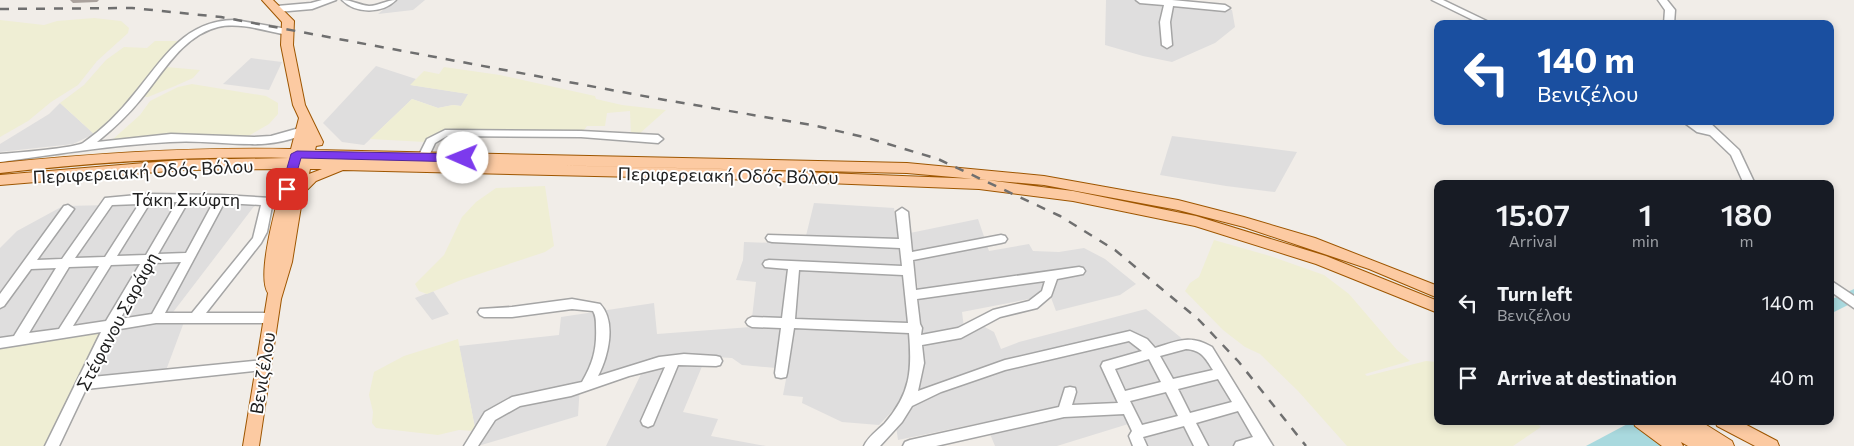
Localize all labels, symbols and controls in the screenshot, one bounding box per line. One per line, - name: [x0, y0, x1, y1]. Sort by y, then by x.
- text: 140 m: [1537, 37, 1635, 80]
- icon: left: [1454, 40, 1519, 105]
- text: Βενιζέλου: [1537, 80, 1638, 107]
- position arrow: [436, 131, 488, 183]
- street label: Περιφερειακή Οδός Βόλου: [32, 154, 254, 188]
- street label: Περιφερειακή Οδός Βόλου: [617, 162, 839, 188]
- pin: [266, 168, 308, 210]
- icon: arrive: [273, 175, 301, 203]
- street label: Τάκη Σκύφτη: [132, 188, 240, 210]
- text: 15:07: [1496, 195, 1570, 232]
- text: 1: [1639, 195, 1652, 232]
- text: 180: [1721, 195, 1772, 232]
- text: Arrival: [1509, 231, 1557, 250]
- text: min: [1632, 231, 1659, 250]
- text: m: [1739, 231, 1753, 250]
- street label: Στέφανου Σαράφη: [71, 248, 163, 394]
- text: Turn left: [1497, 282, 1572, 305]
- icon: left: [1454, 289, 1482, 317]
- text: 140 m: [1762, 291, 1814, 314]
- text: Βενιζέλου: [1497, 305, 1571, 324]
- street label: Βενιζέλου: [245, 330, 279, 416]
- icon: arrive: [1454, 364, 1482, 392]
- text: Arrive at destination: [1497, 366, 1677, 389]
- text: 40 m: [1770, 366, 1814, 389]

